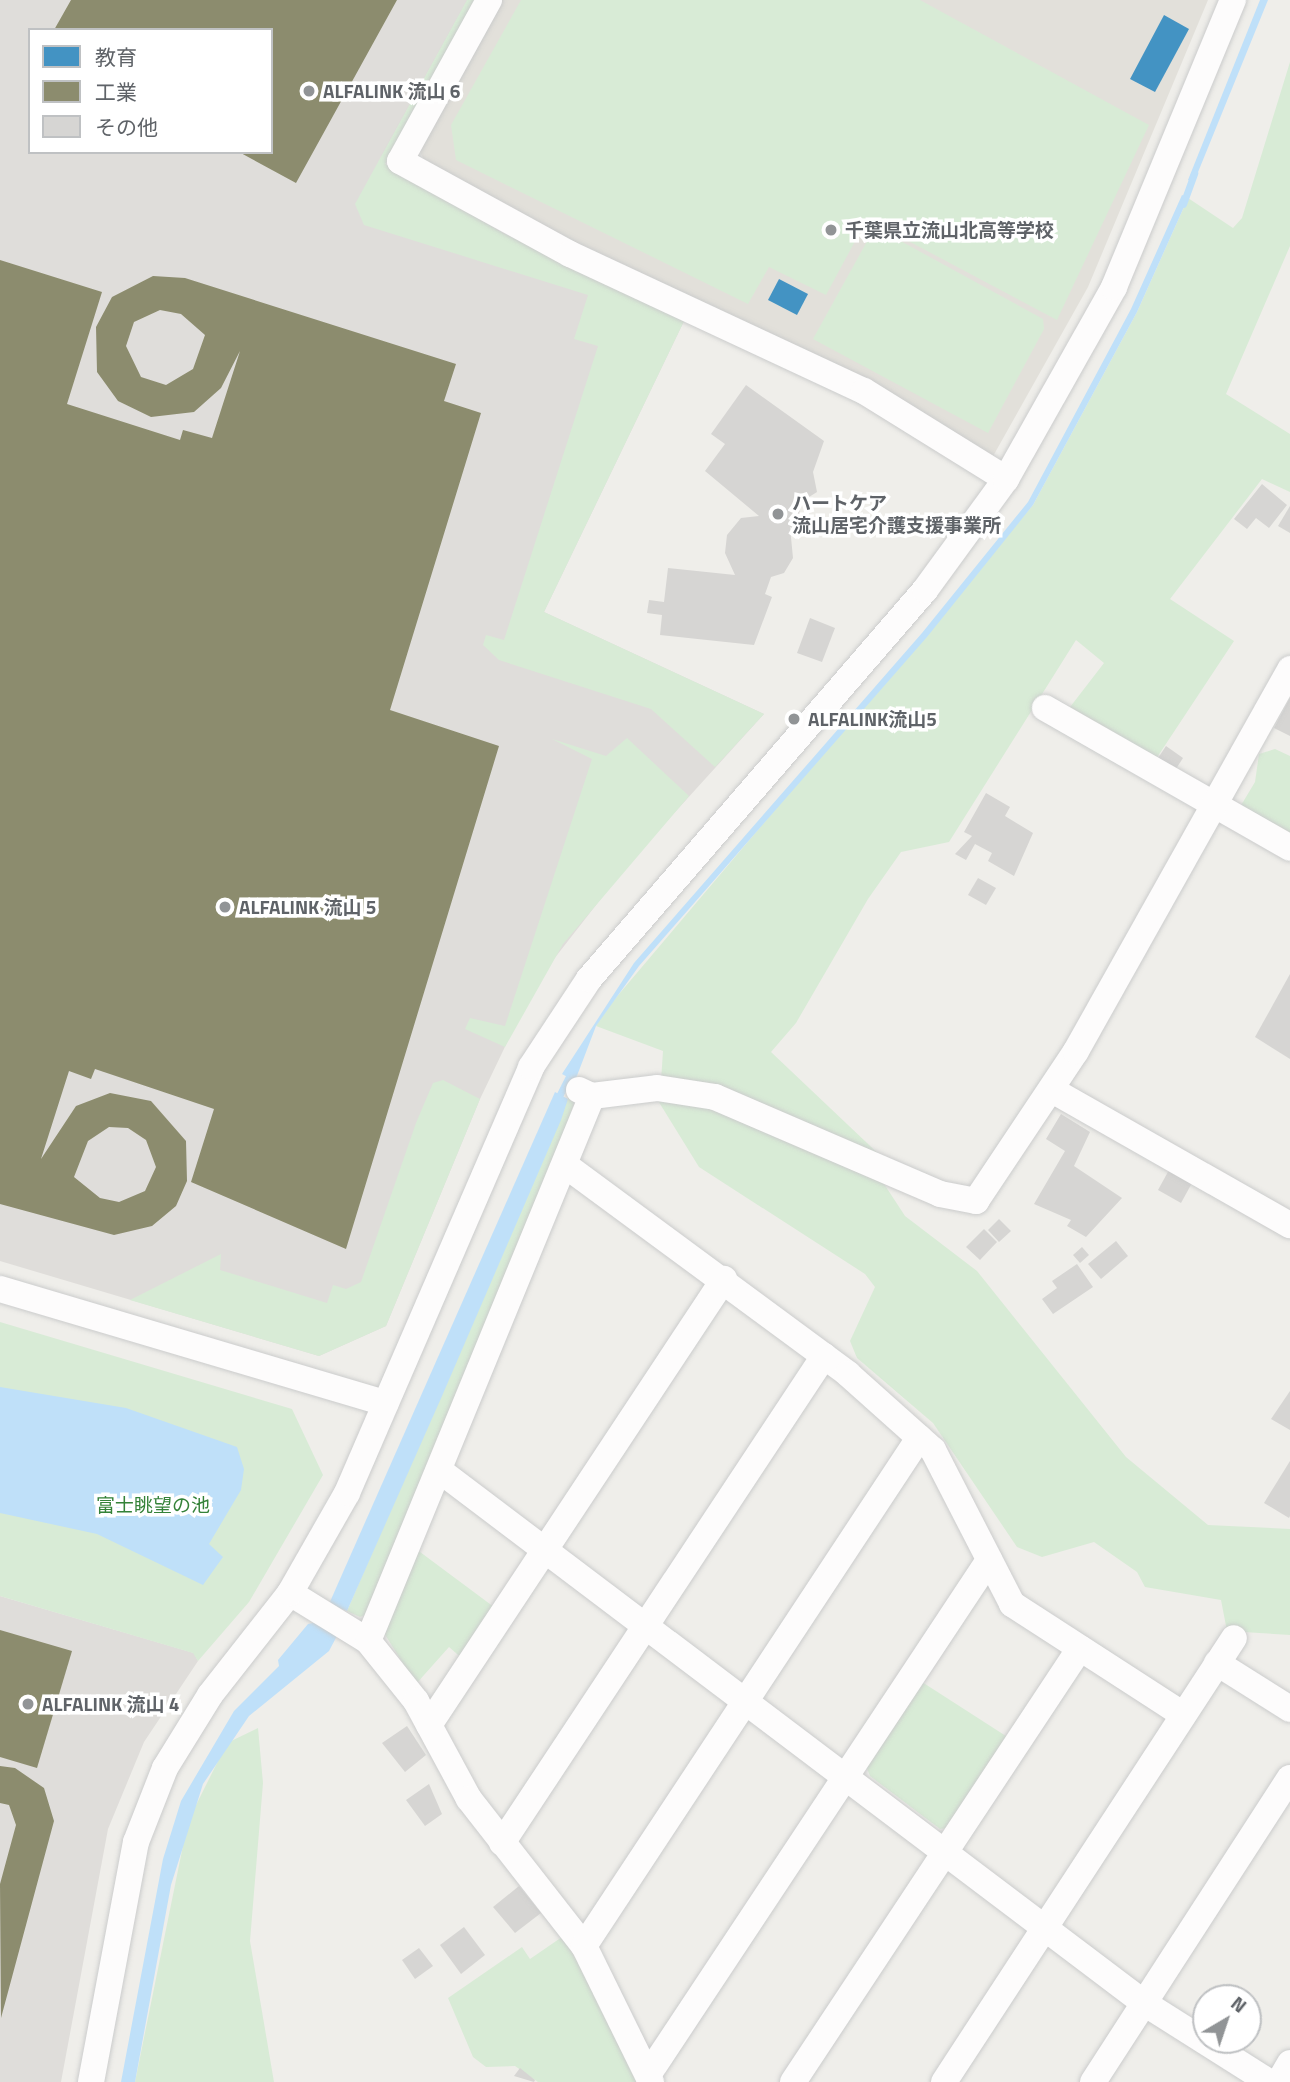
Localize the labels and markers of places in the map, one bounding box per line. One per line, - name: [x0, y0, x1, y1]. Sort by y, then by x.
- place label: ALFALINK 流山 6: [323, 80, 460, 102]
- marker: ALFALINK 流山 6: [301, 83, 317, 99]
- place label: 千葉県立流山北高等学校: [845, 219, 1054, 241]
- marker: 千葉県立流山北高等学校: [823, 222, 839, 238]
- place label: ハートケア 流山居宅介護支援事業所: [792, 492, 1001, 536]
- marker: ハートケア 流山居宅介護支援事業所: [770, 506, 786, 522]
- place label: ALFALINK流山5: [808, 708, 937, 730]
- marker: ALFALINK流山5: [786, 711, 802, 727]
- place label: ALFALINK 流山 5: [239, 896, 376, 918]
- marker: ALFALINK 流山 5: [217, 899, 233, 915]
- place label: ALFALINK 流山 4: [42, 1693, 179, 1715]
- marker: ALFALINK 流山 4: [20, 1696, 36, 1712]

